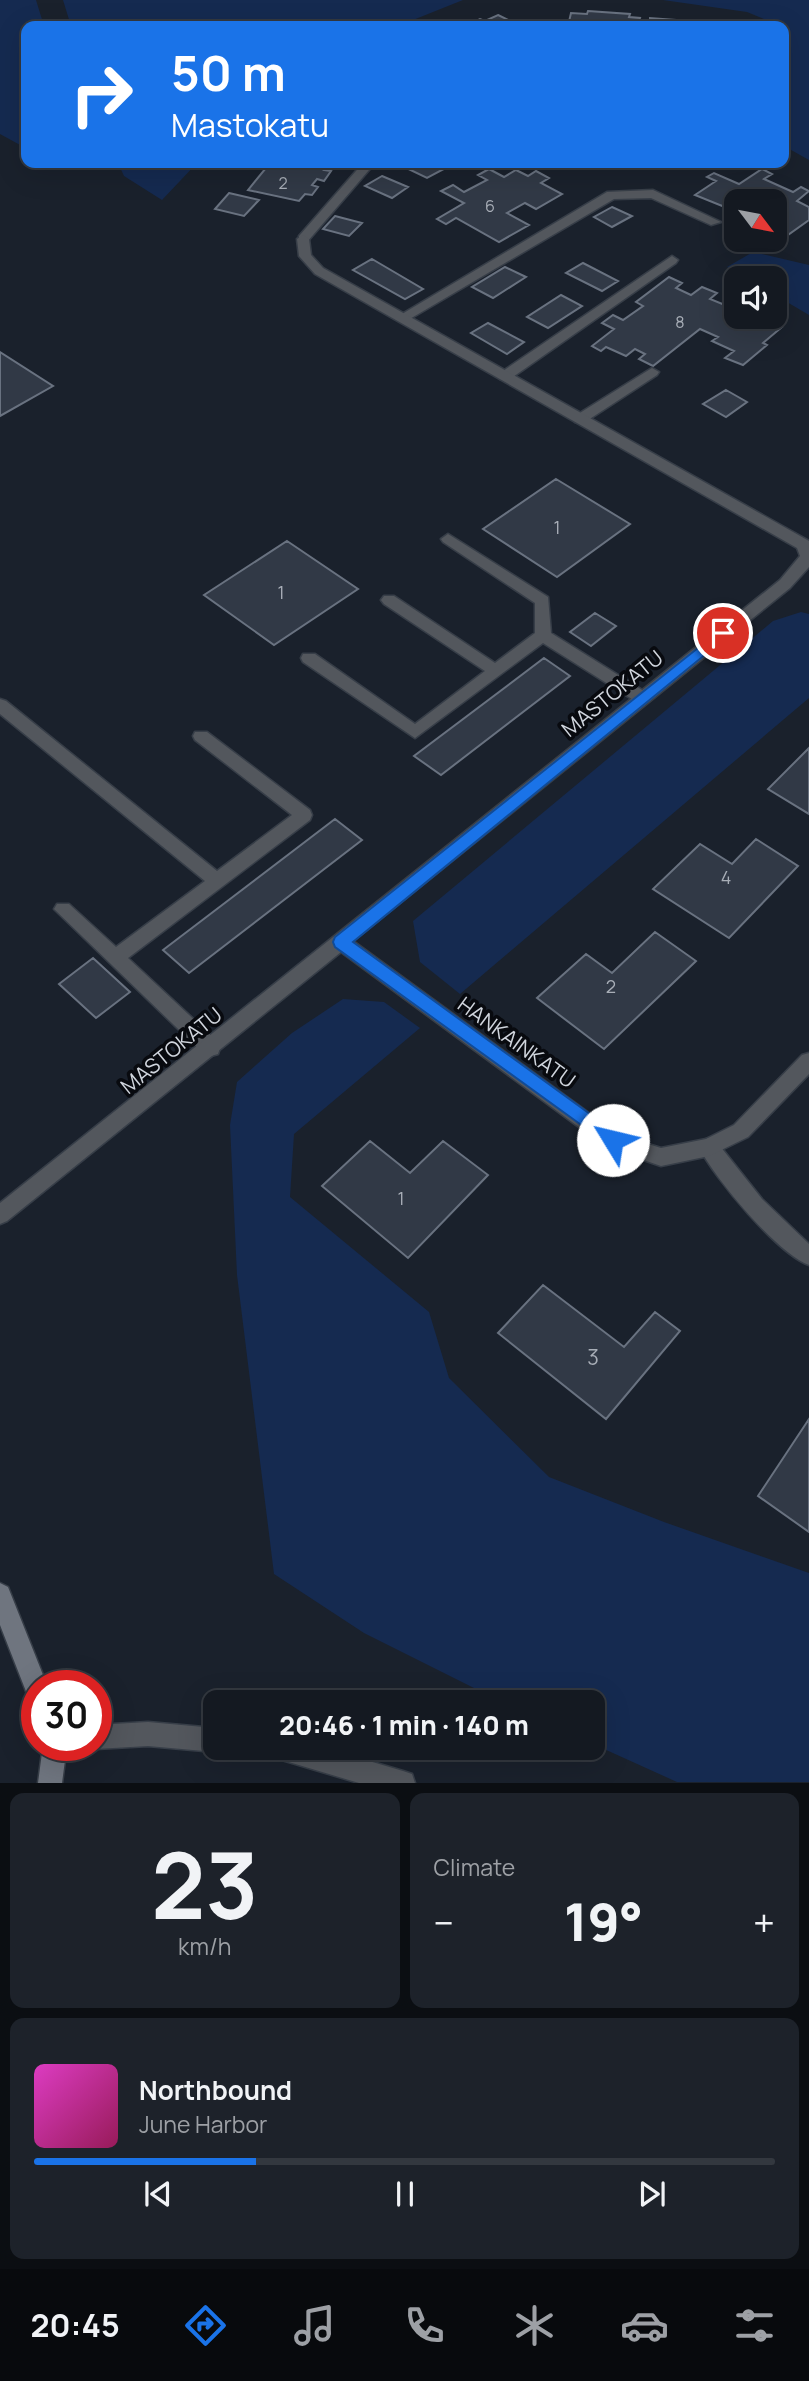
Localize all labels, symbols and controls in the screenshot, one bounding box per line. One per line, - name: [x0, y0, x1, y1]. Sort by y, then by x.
- text: 50 m: [171, 39, 286, 106]
- icon: right: [56, 49, 147, 140]
- text: Mastokatu: [171, 103, 329, 147]
- house number: 2: [278, 172, 288, 194]
- north arrow: [724, 189, 788, 252]
- map controls: [724, 189, 787, 329]
- house number: 6: [485, 195, 495, 217]
- button: sound: [724, 266, 787, 329]
- house number: 8: [675, 311, 685, 333]
- house number: 1: [553, 515, 561, 539]
- house number: 1: [277, 580, 285, 604]
- pin: [693, 603, 753, 663]
- icon: arrive: [704, 614, 742, 652]
- street label: MASTOKATU: [555, 643, 669, 743]
- house number: 4: [721, 865, 731, 889]
- house number: 2: [606, 974, 616, 998]
- street label: HANKAINKATU: [453, 990, 581, 1094]
- street label: MASTOKATU: [114, 1000, 228, 1100]
- position arrow: [576, 1103, 650, 1177]
- house number: 1: [397, 1186, 405, 1210]
- house number: 3: [587, 1343, 599, 1371]
- speed limit sign: 30: [21, 1670, 112, 1761]
- text: 20:46 · 1 min · 140 m: [279, 1707, 529, 1743]
- text: 23: [151, 1822, 258, 1946]
- text: Climate: [434, 1851, 515, 1883]
- text: 19°: [564, 1886, 643, 1957]
- text: −: [434, 1896, 454, 1948]
- text: +: [753, 1896, 775, 1948]
- text: km/h: [178, 1930, 232, 1962]
- text: Northbound: [139, 2072, 292, 2108]
- text: June Harbor: [139, 2108, 267, 2140]
- icon: previous: [139, 2175, 177, 2213]
- icon: pause: [386, 2175, 424, 2213]
- icon: next: [633, 2175, 671, 2213]
- icon: directions: [181, 2301, 230, 2350]
- icon: music: [290, 2301, 339, 2350]
- icon: phone: [400, 2301, 449, 2350]
- icon: climate: [510, 2301, 559, 2350]
- icon: car: [620, 2301, 669, 2350]
- icon: filters: [730, 2301, 779, 2350]
- text: 20:45: [30, 2303, 120, 2347]

